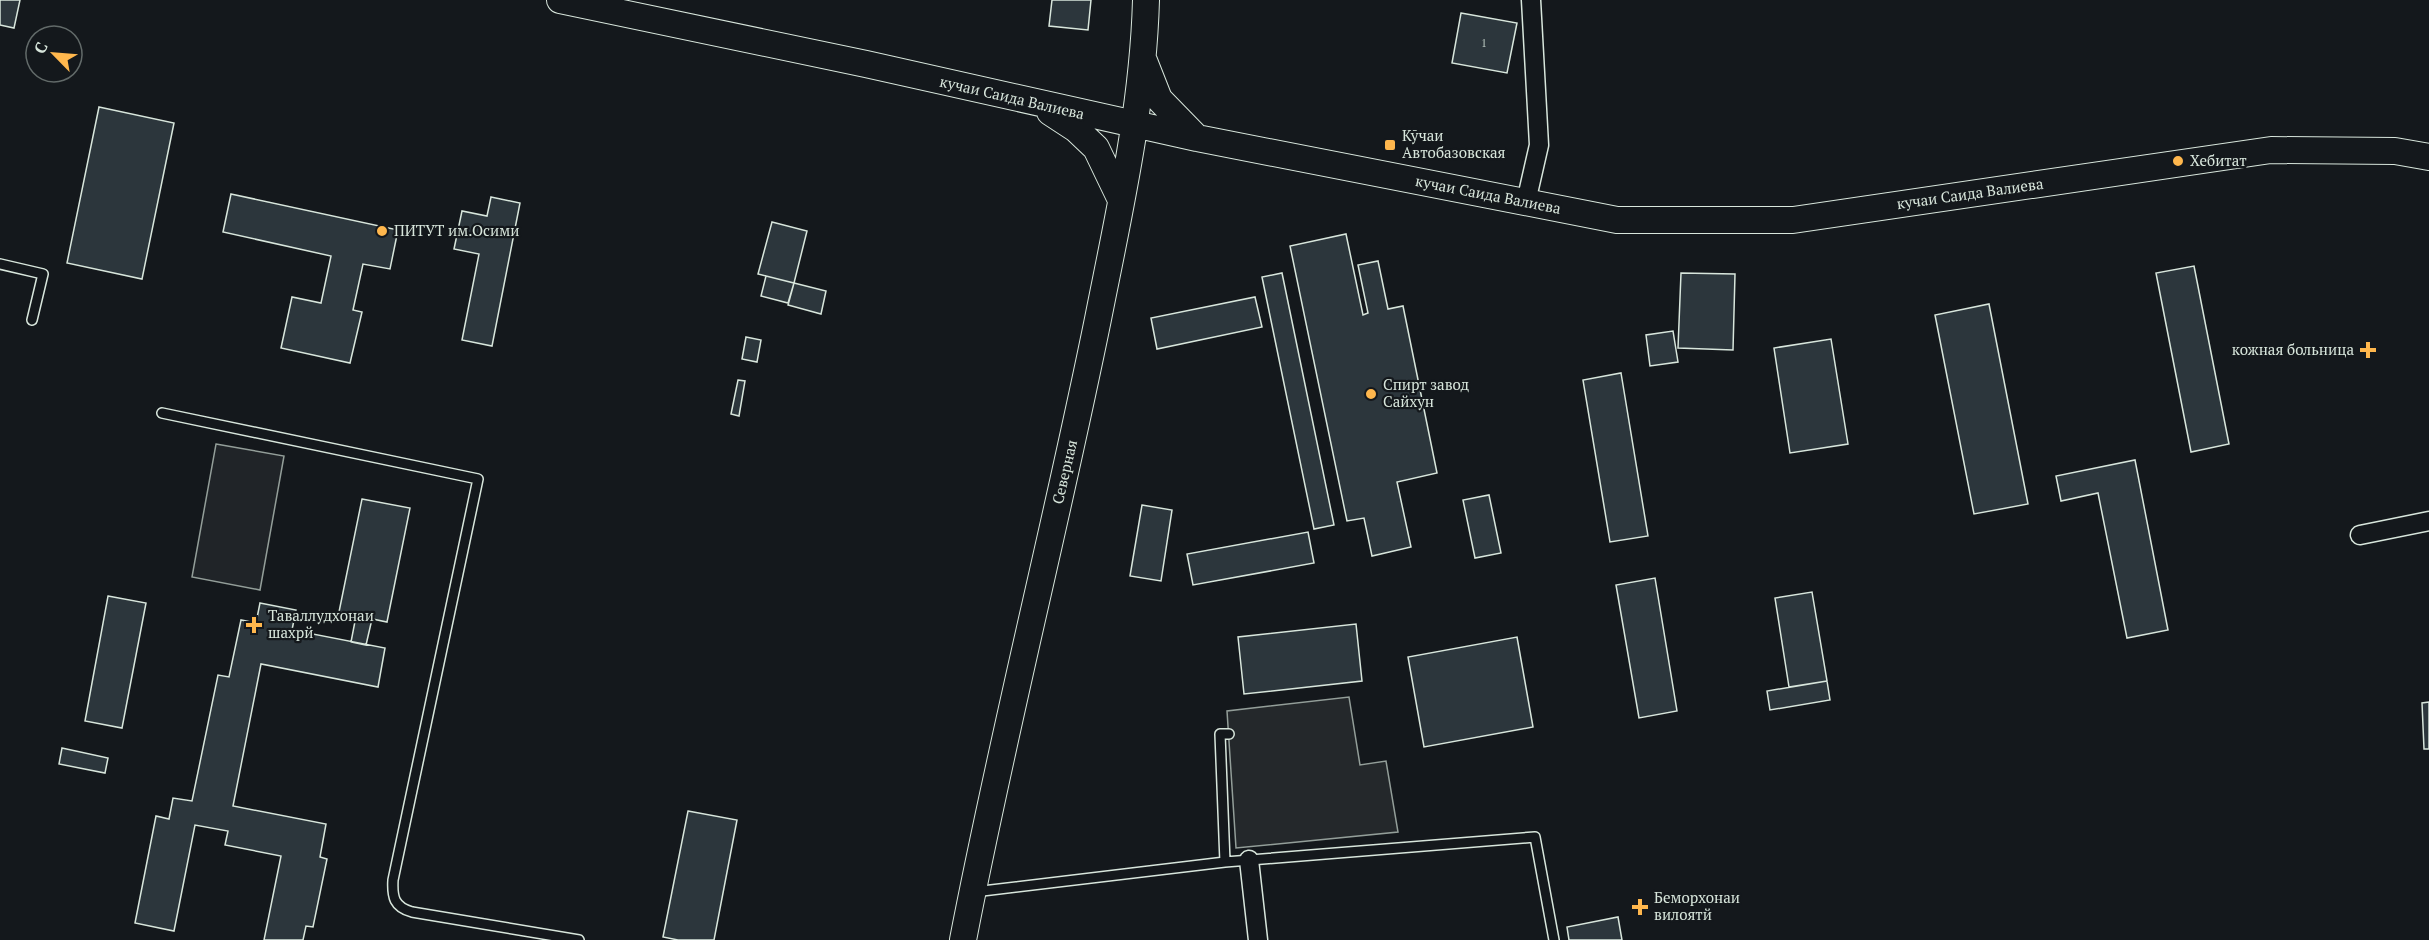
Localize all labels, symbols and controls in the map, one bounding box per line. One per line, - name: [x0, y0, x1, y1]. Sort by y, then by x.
- north arrow: [24, 24, 84, 84]
- house number: 1: [1481, 35, 1487, 50]
- text: С: [28, 38, 53, 57]
- street label: кучаи Саида Валиева: [938, 71, 1087, 123]
- place label: Кӯчаи Автобазовская: [1402, 125, 1506, 162]
- marker: Кӯчаи Автобазовская: [1383, 138, 1397, 152]
- place label: Хебитат: [2190, 150, 2247, 170]
- marker: Хебитат: [2171, 154, 2185, 168]
- street label: кучаи Саида Валиева: [1414, 170, 1563, 218]
- street label: кучаи Саида Валиева: [1895, 173, 2045, 213]
- place label: ПИТУТ им.Осими: [394, 220, 519, 240]
- marker: ПИТУТ им.Осими: [375, 224, 389, 238]
- place label: кожная больница: [2232, 339, 2354, 359]
- marker: кожная больница: [2359, 341, 2377, 359]
- place label: Спирт завод Сайхун: [1383, 374, 1470, 411]
- marker: Спирт завод Сайхун: [1364, 387, 1378, 401]
- street label: Северная: [1047, 438, 1081, 506]
- place label: Таваллудхонаи шахрй: [268, 605, 374, 642]
- marker: Таваллудхонаи шахрй: [245, 616, 263, 634]
- place label: Беморхонаи вилоятй: [1654, 887, 1740, 924]
- marker: Беморхонаи вилоятй: [1631, 898, 1649, 916]

